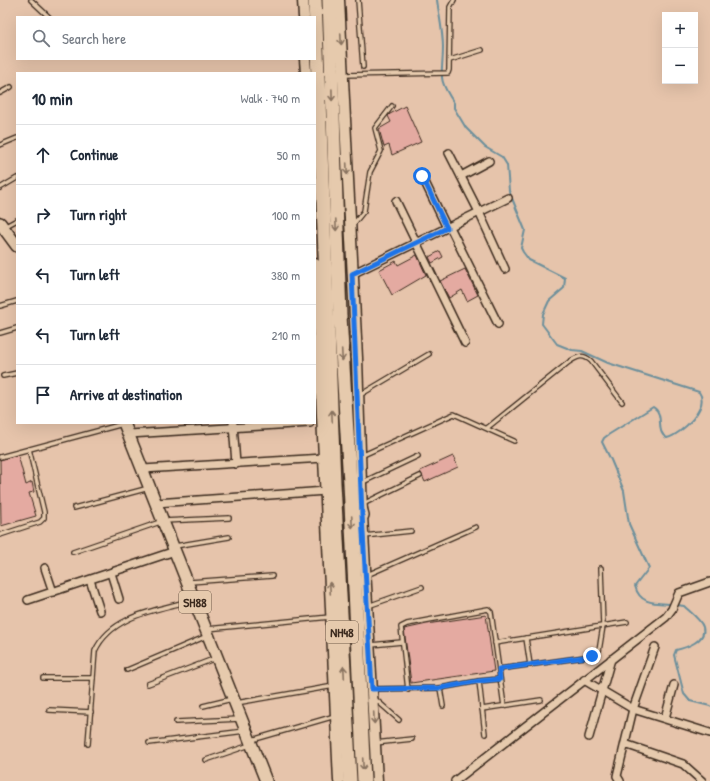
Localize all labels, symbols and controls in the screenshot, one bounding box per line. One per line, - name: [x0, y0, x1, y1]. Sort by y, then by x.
- map controls: [662, 12, 698, 84]
- button: +: [662, 12, 698, 48]
- search box: [16, 16, 316, 60]
- icon: search: [30, 27, 52, 49]
- text: Search here: [62, 28, 126, 49]
- one-way arrow: [337, 32, 344, 45]
- button: −: [662, 48, 698, 84]
- text: 10 min: [32, 87, 73, 110]
- one-way arrow: [328, 88, 336, 101]
- text: Walk · 740 m: [240, 89, 300, 107]
- icon: ahead: [32, 144, 54, 166]
- text: Continue: [70, 144, 118, 165]
- text: 50 m: [277, 146, 300, 164]
- one-way arrow: [343, 162, 350, 175]
- route start: [413, 167, 431, 185]
- icon: right: [32, 204, 54, 226]
- text: Turn right: [70, 204, 126, 225]
- text: 100 m: [272, 206, 300, 224]
- one-way arrow: [332, 218, 340, 231]
- icon: left: [32, 264, 54, 286]
- text: Turn left: [70, 264, 120, 285]
- text: 380 m: [271, 266, 300, 284]
- icon: left: [32, 324, 54, 346]
- text: Turn left: [70, 324, 120, 345]
- text: 210 m: [272, 326, 300, 344]
- one-way arrow: [339, 348, 346, 361]
- icon: arrive: [32, 384, 54, 406]
- text: Arrive at destination: [70, 384, 182, 405]
- one-way arrow: [328, 410, 335, 423]
- one-way arrow: [348, 515, 356, 528]
- one-way arrow: [326, 582, 334, 595]
- road number: SH88: [179, 591, 211, 613]
- road number: NH48: [326, 621, 358, 643]
- route end: [583, 647, 601, 665]
- one-way arrow: [340, 666, 348, 679]
- one-way arrow: [370, 711, 377, 724]
- one-way arrow: [360, 757, 367, 770]

